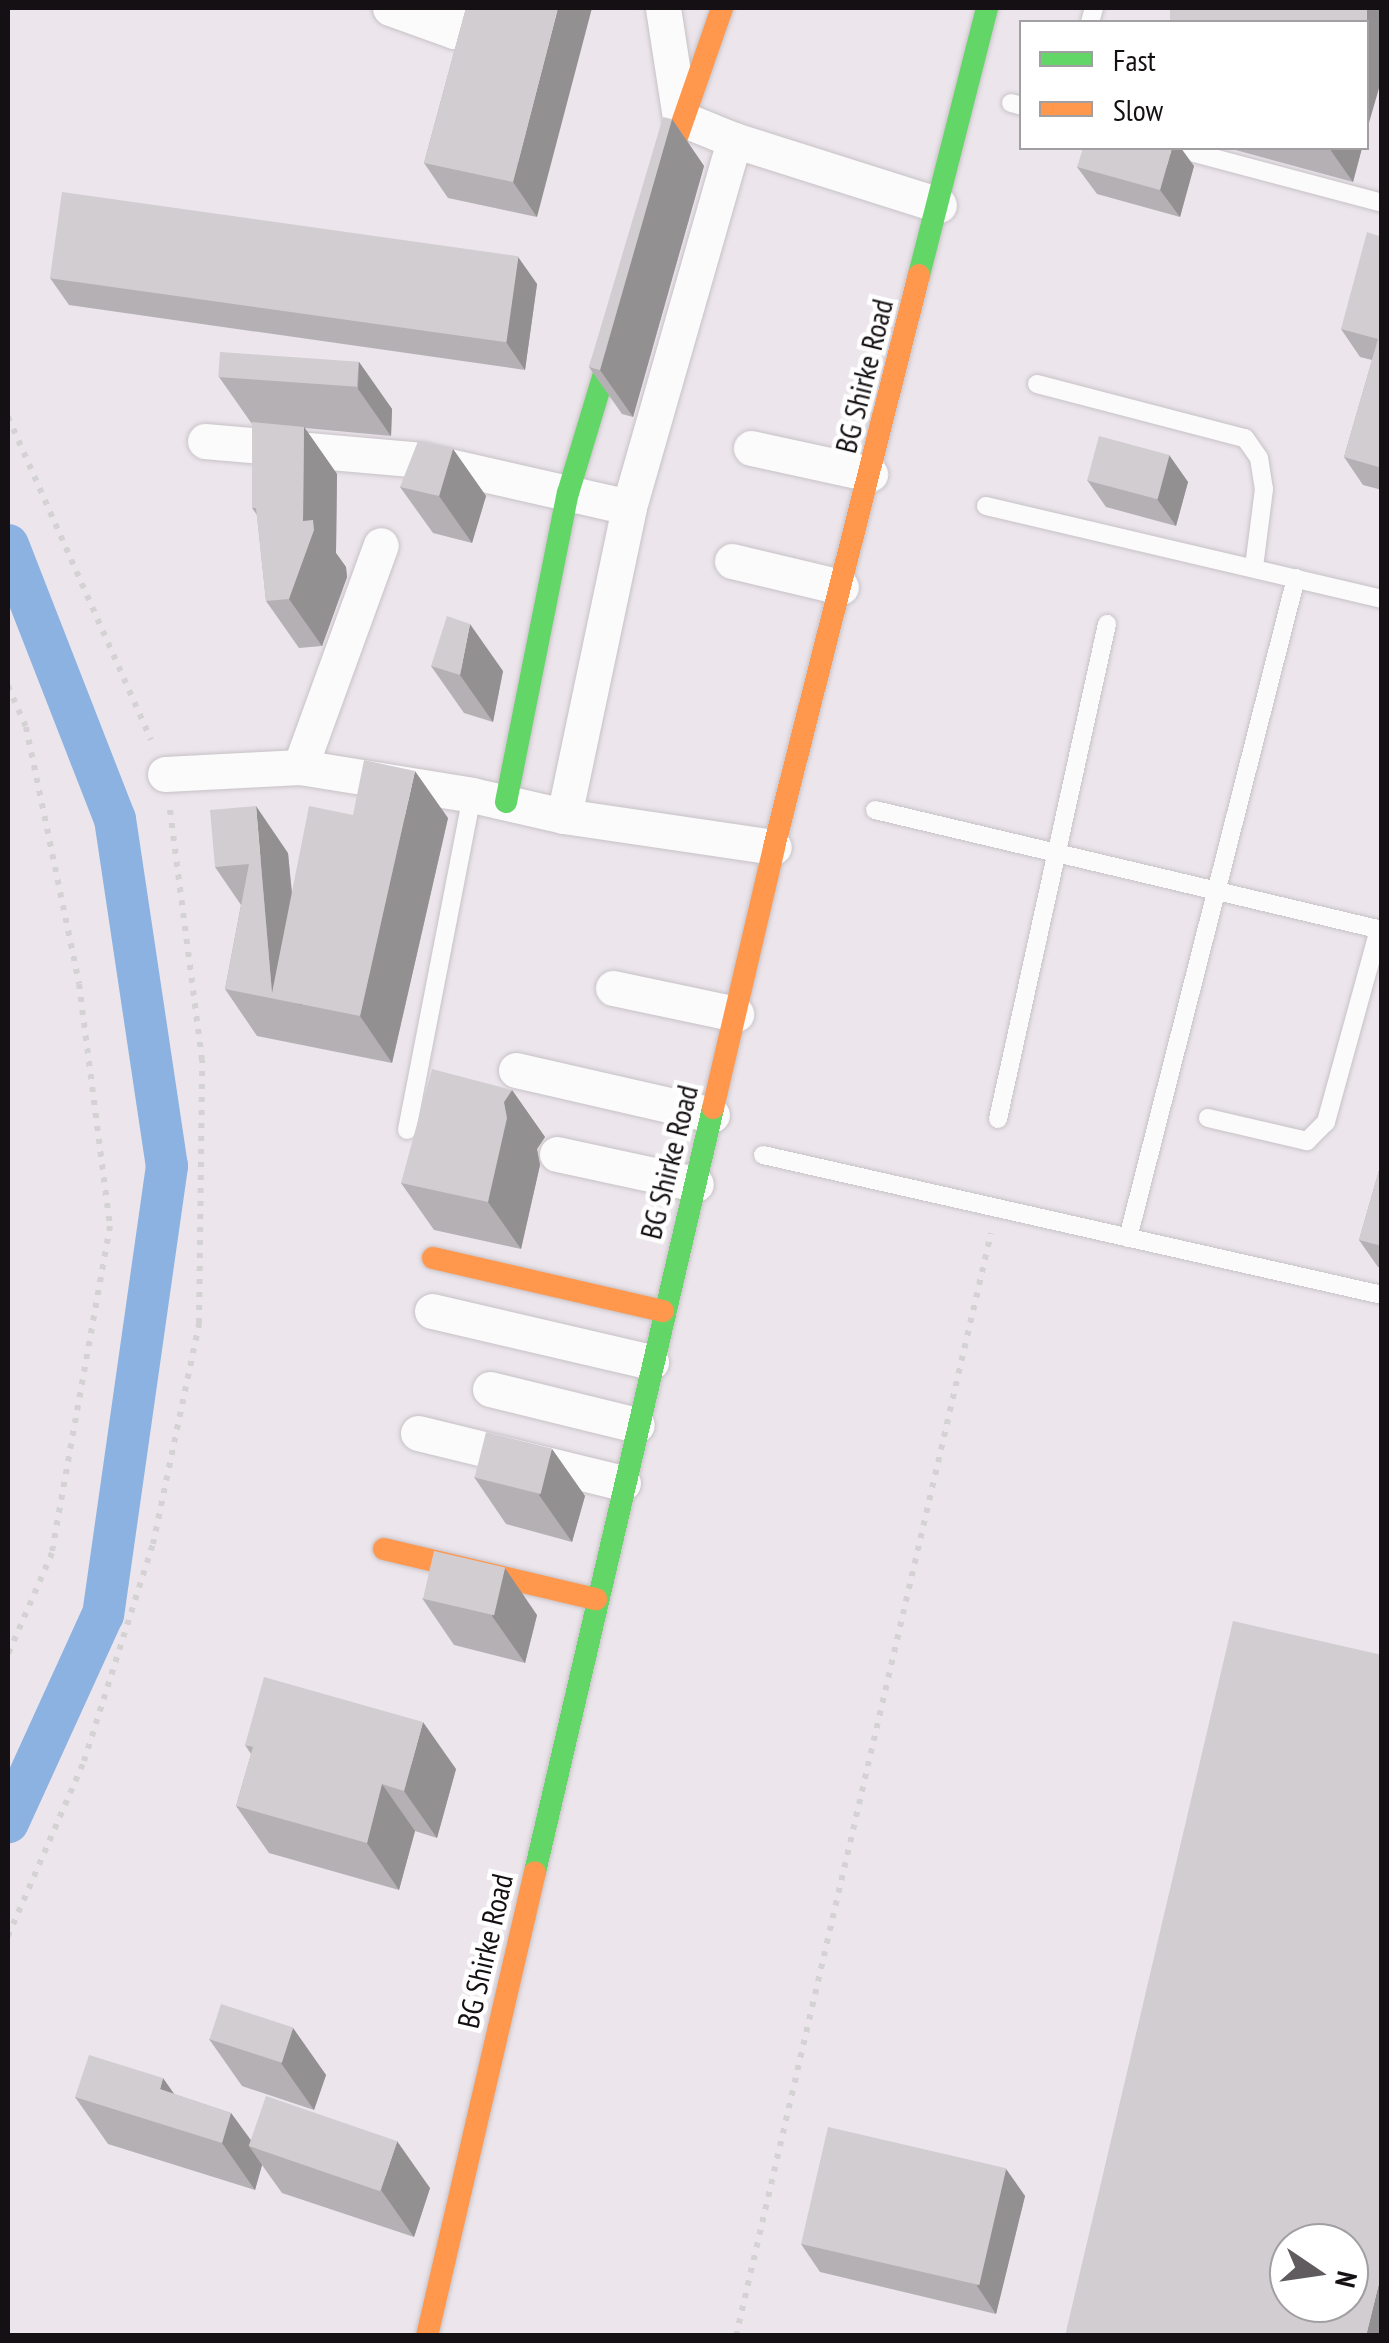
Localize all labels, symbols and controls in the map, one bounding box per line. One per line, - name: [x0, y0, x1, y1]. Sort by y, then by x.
- legend: [1019, 20, 1369, 150]
- text: Fast: [1113, 40, 1156, 79]
- text: Slow: [1113, 90, 1163, 129]
- street label: BG Shirke Road: [828, 295, 900, 457]
- street label: BG Shirke Road: [633, 1081, 705, 1243]
- street label: BG Shirke Road: [450, 1870, 520, 2032]
- north arrow: [1269, 2223, 1369, 2323]
- text: N: [1327, 2268, 1366, 2291]

